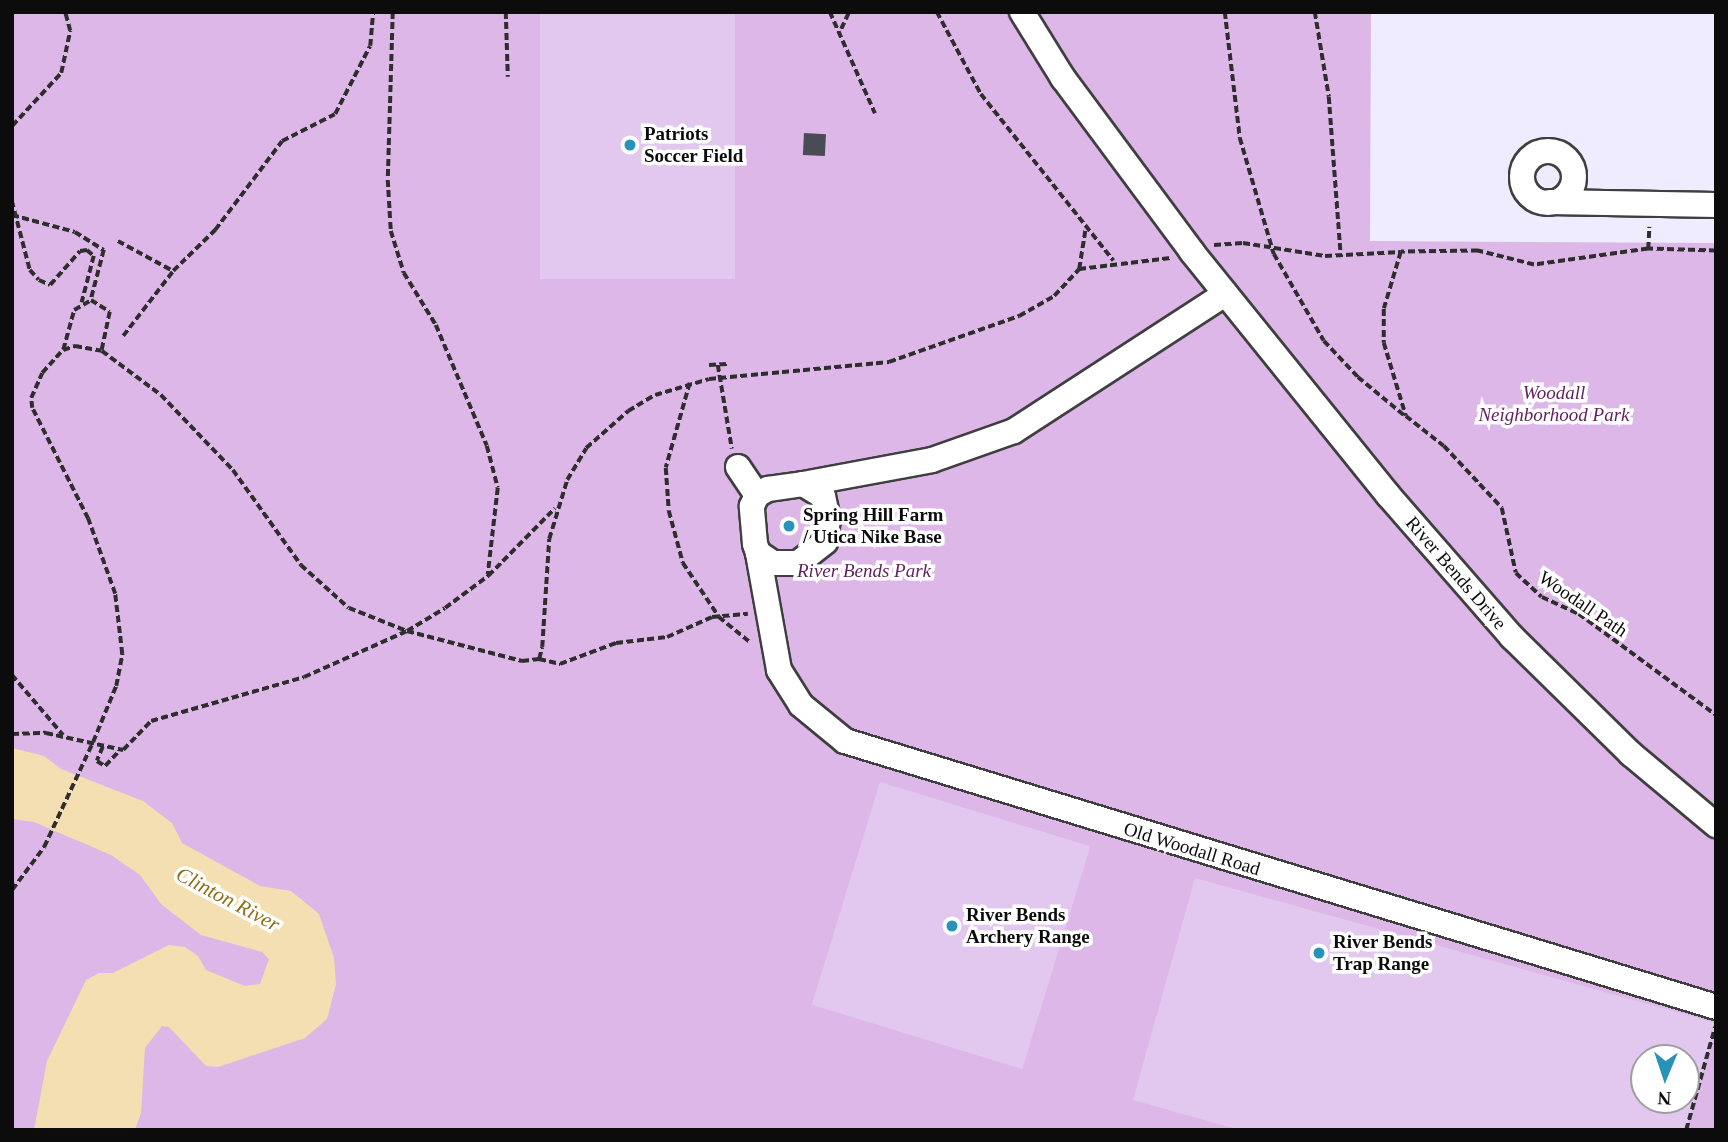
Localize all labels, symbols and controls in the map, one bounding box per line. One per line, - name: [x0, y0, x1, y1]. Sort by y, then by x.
- place label: Patriots Soccer Field: [644, 123, 744, 167]
- marker: Patriots Soccer Field: [622, 137, 638, 153]
- park label: Woodall Neighborhood Park: [1478, 382, 1630, 426]
- place label: Spring Hill Farm / Utica Nike Base: [803, 504, 943, 548]
- street label: River Bends Drive: [1401, 512, 1511, 634]
- marker: Spring Hill Farm / Utica Nike Base: [781, 518, 797, 534]
- park label: River Bends Park: [797, 560, 931, 582]
- street label: Woodall Path: [1534, 566, 1632, 642]
- street label: Old Woodall Road: [1121, 817, 1263, 881]
- water label: Clinton River: [172, 861, 284, 937]
- place label: River Bends Archery Range: [966, 904, 1090, 948]
- marker: River Bends Archery Range: [944, 918, 960, 934]
- place label: River Bends Trap Range: [1333, 931, 1433, 975]
- marker: River Bends Trap Range: [1311, 945, 1327, 961]
- north arrow: [1630, 1044, 1700, 1114]
- text: N: [1657, 1088, 1672, 1109]

